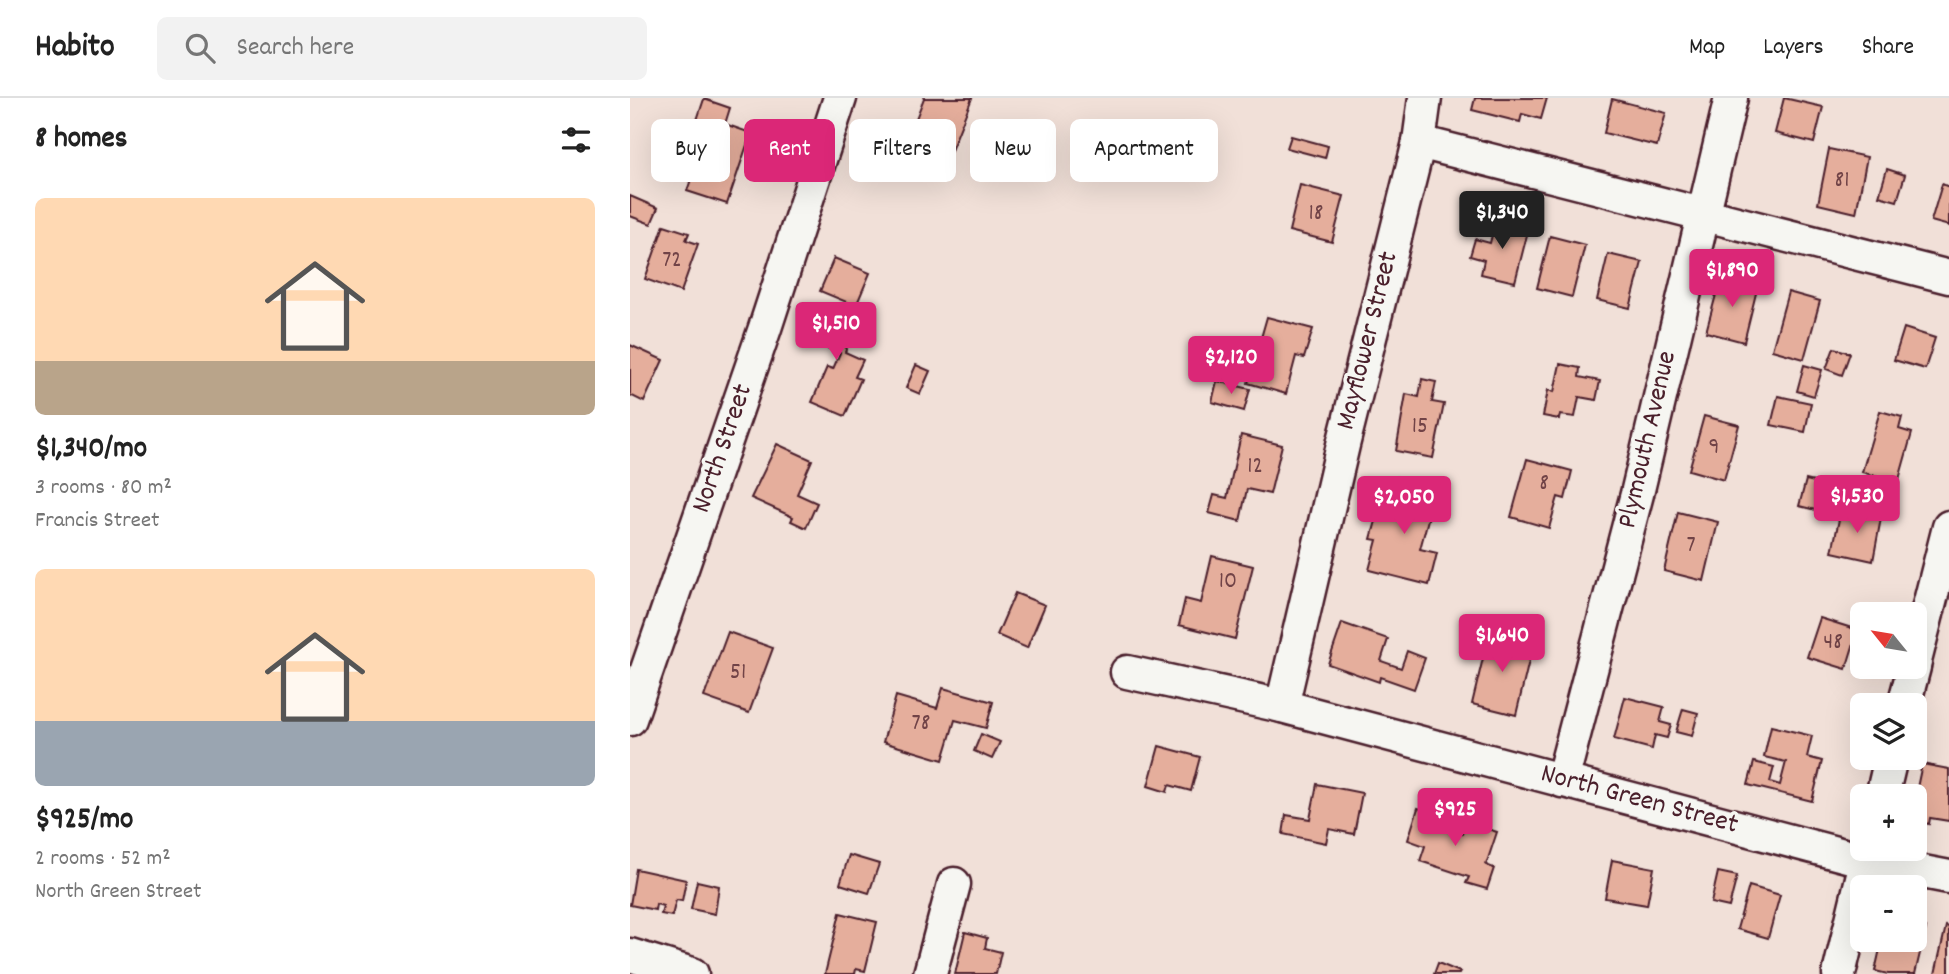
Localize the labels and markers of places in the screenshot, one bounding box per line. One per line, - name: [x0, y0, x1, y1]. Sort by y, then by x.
- pin: $1,340: [1445, 192, 1559, 251]
- pin: $1,890: [1675, 250, 1789, 309]
- pin: $1,510: [779, 302, 893, 362]
- pin: $2,120: [1174, 336, 1288, 396]
- pin: $2,050: [1347, 476, 1461, 536]
- pin: $1,530: [1800, 476, 1914, 535]
- pin: $1,640: [1445, 614, 1559, 674]
- pin: $925: [1414, 788, 1496, 848]

